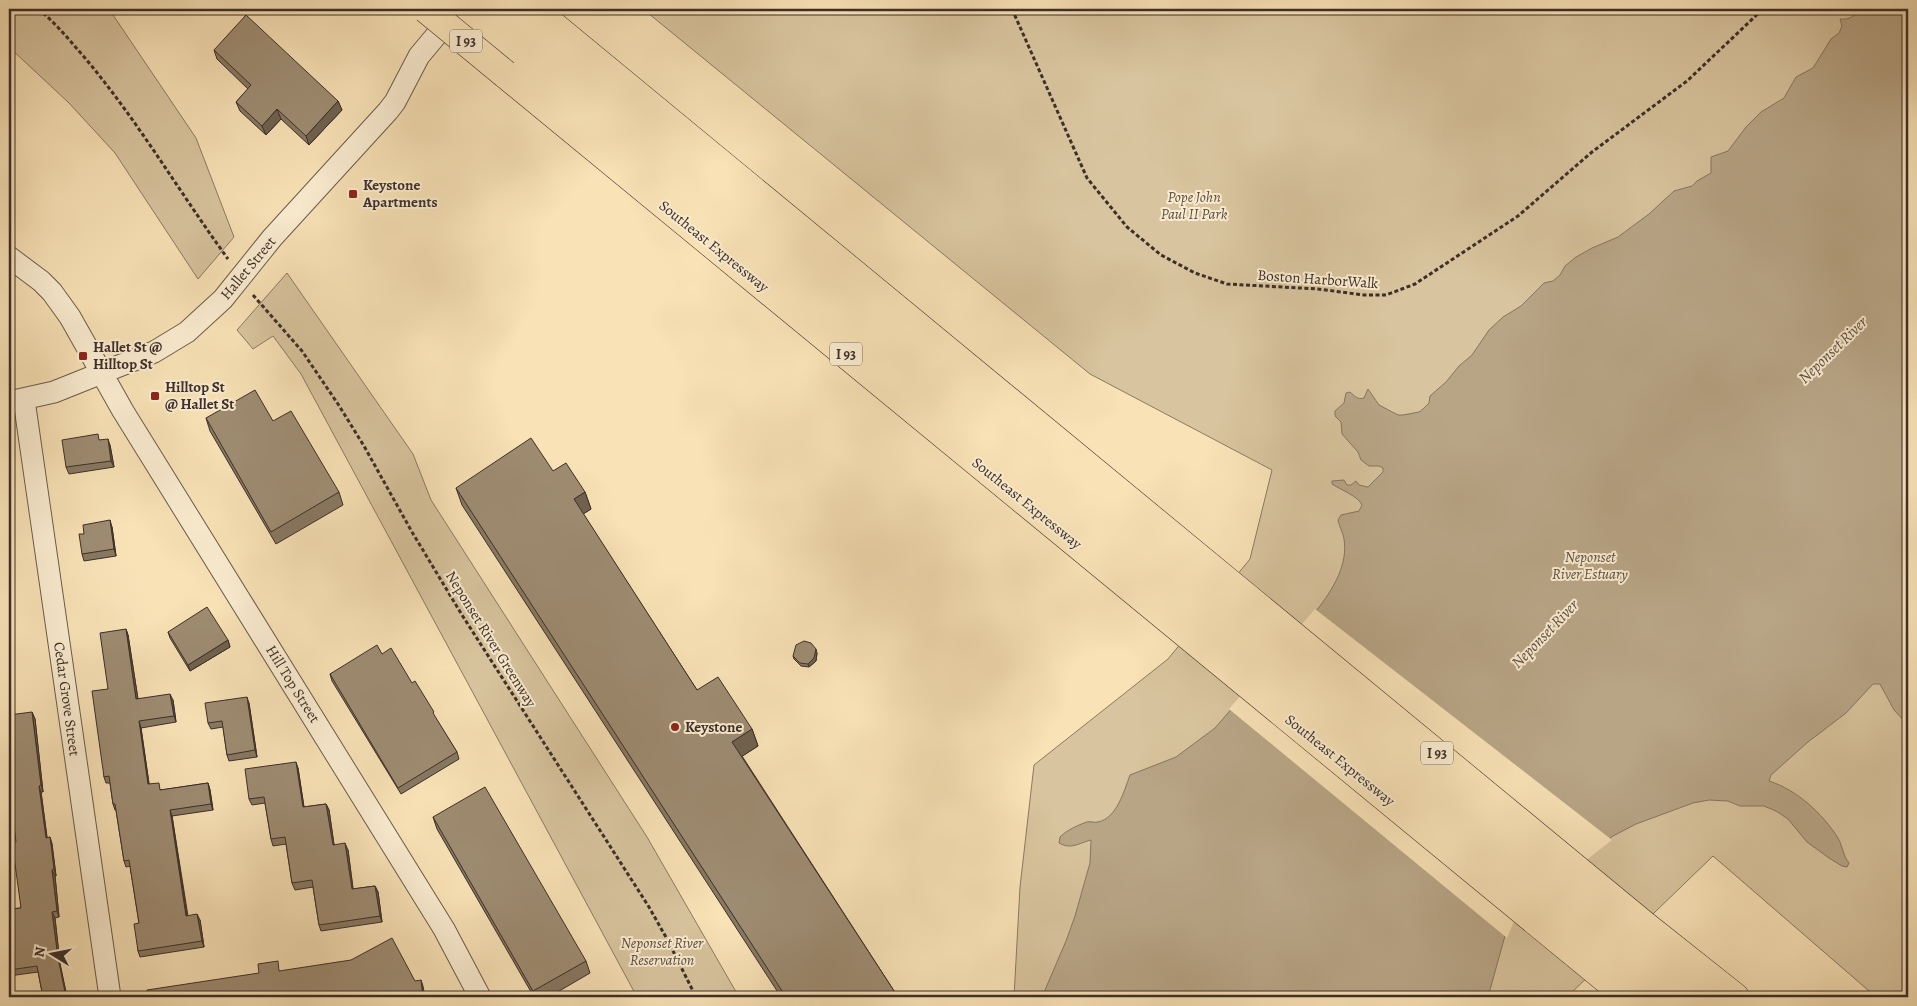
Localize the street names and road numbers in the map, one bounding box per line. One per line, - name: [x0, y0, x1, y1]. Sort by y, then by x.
- road number: I 93: [450, 29, 482, 52]
- street label: Southeast Expressway: [655, 195, 773, 297]
- street label: Hallet Street: [216, 232, 280, 304]
- street label: Boston HarborWalk: [1257, 265, 1380, 293]
- road number: I 93: [830, 342, 862, 366]
- street label: Southeast Expressway: [968, 452, 1086, 554]
- street label: Neponset River Greenway: [441, 567, 541, 711]
- street label: Cedar Grove Street: [49, 641, 85, 757]
- street label: Hill Top Street: [261, 641, 325, 727]
- street label: Southeast Expressway: [1281, 709, 1399, 811]
- road number: I 93: [1421, 741, 1453, 764]

